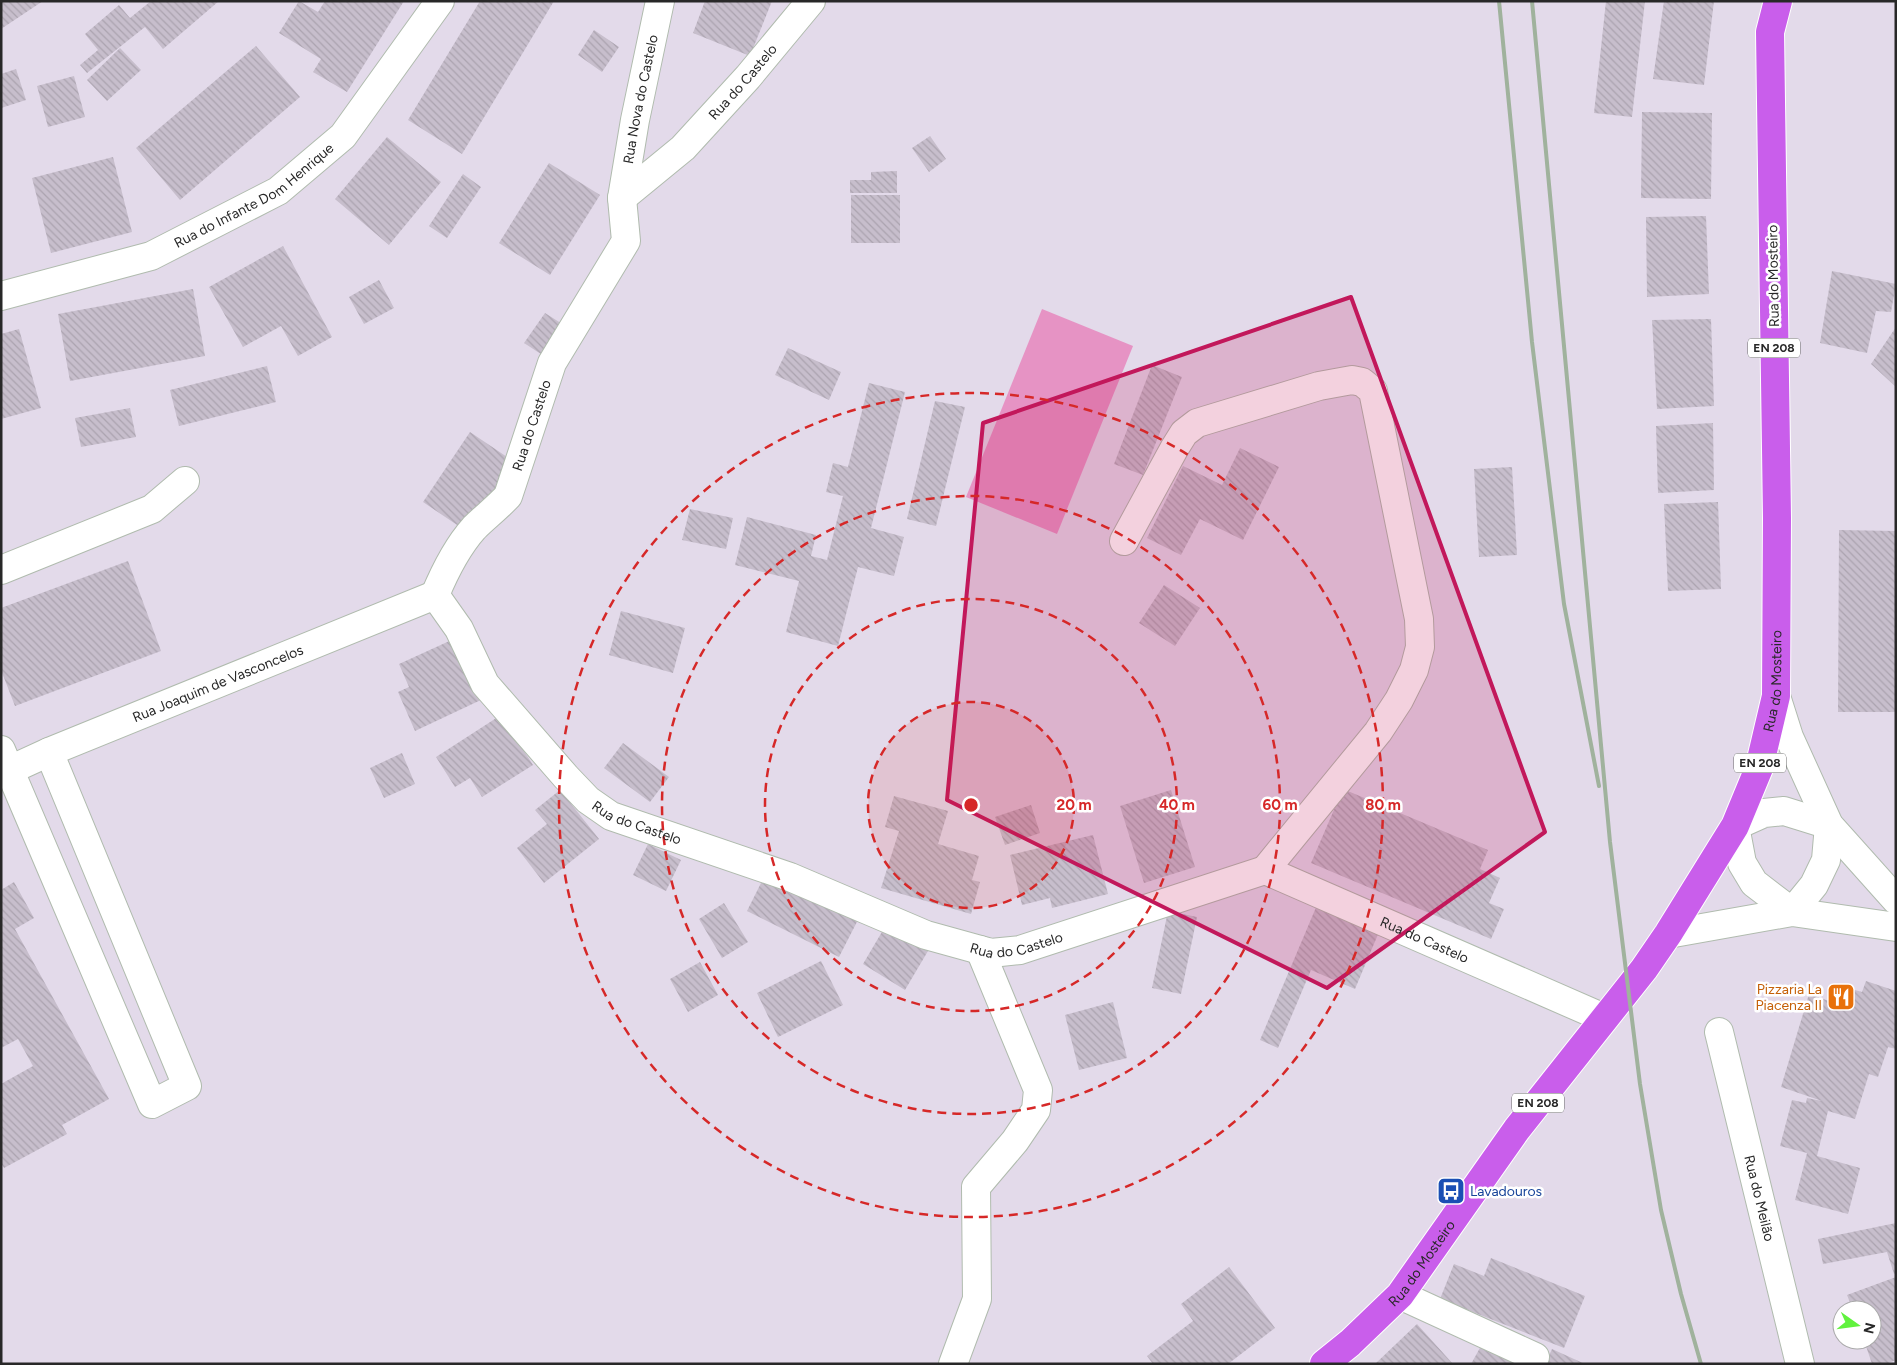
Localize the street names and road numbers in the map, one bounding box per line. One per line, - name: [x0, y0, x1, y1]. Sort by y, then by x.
- street label: Rua Nova do Castelo: [620, 33, 662, 165]
- street label: Rua do Castelo: [705, 41, 781, 123]
- street label: Rua do Infante Dom Henrique: [171, 139, 337, 252]
- street label: Rua do Mosteiro: [1764, 225, 1783, 327]
- road number: EN 208: [1748, 338, 1800, 358]
- street label: Rua do Castelo: [509, 378, 555, 473]
- street label: Rua do Mosteiro: [1760, 630, 1785, 734]
- street label: Rua Joaquim de Vasconcelos: [130, 641, 306, 726]
- road number: EN 208: [1734, 754, 1786, 772]
- street label: Rua do Castelo: [589, 797, 683, 848]
- street label: Rua do Castelo: [1377, 913, 1471, 967]
- street label: Rua do Castelo: [968, 929, 1065, 962]
- road number: EN 208: [1512, 1094, 1564, 1112]
- street label: Rua do Meilão: [1740, 1153, 1778, 1243]
- street label: Rua do Mosteiro: [1385, 1217, 1459, 1310]

